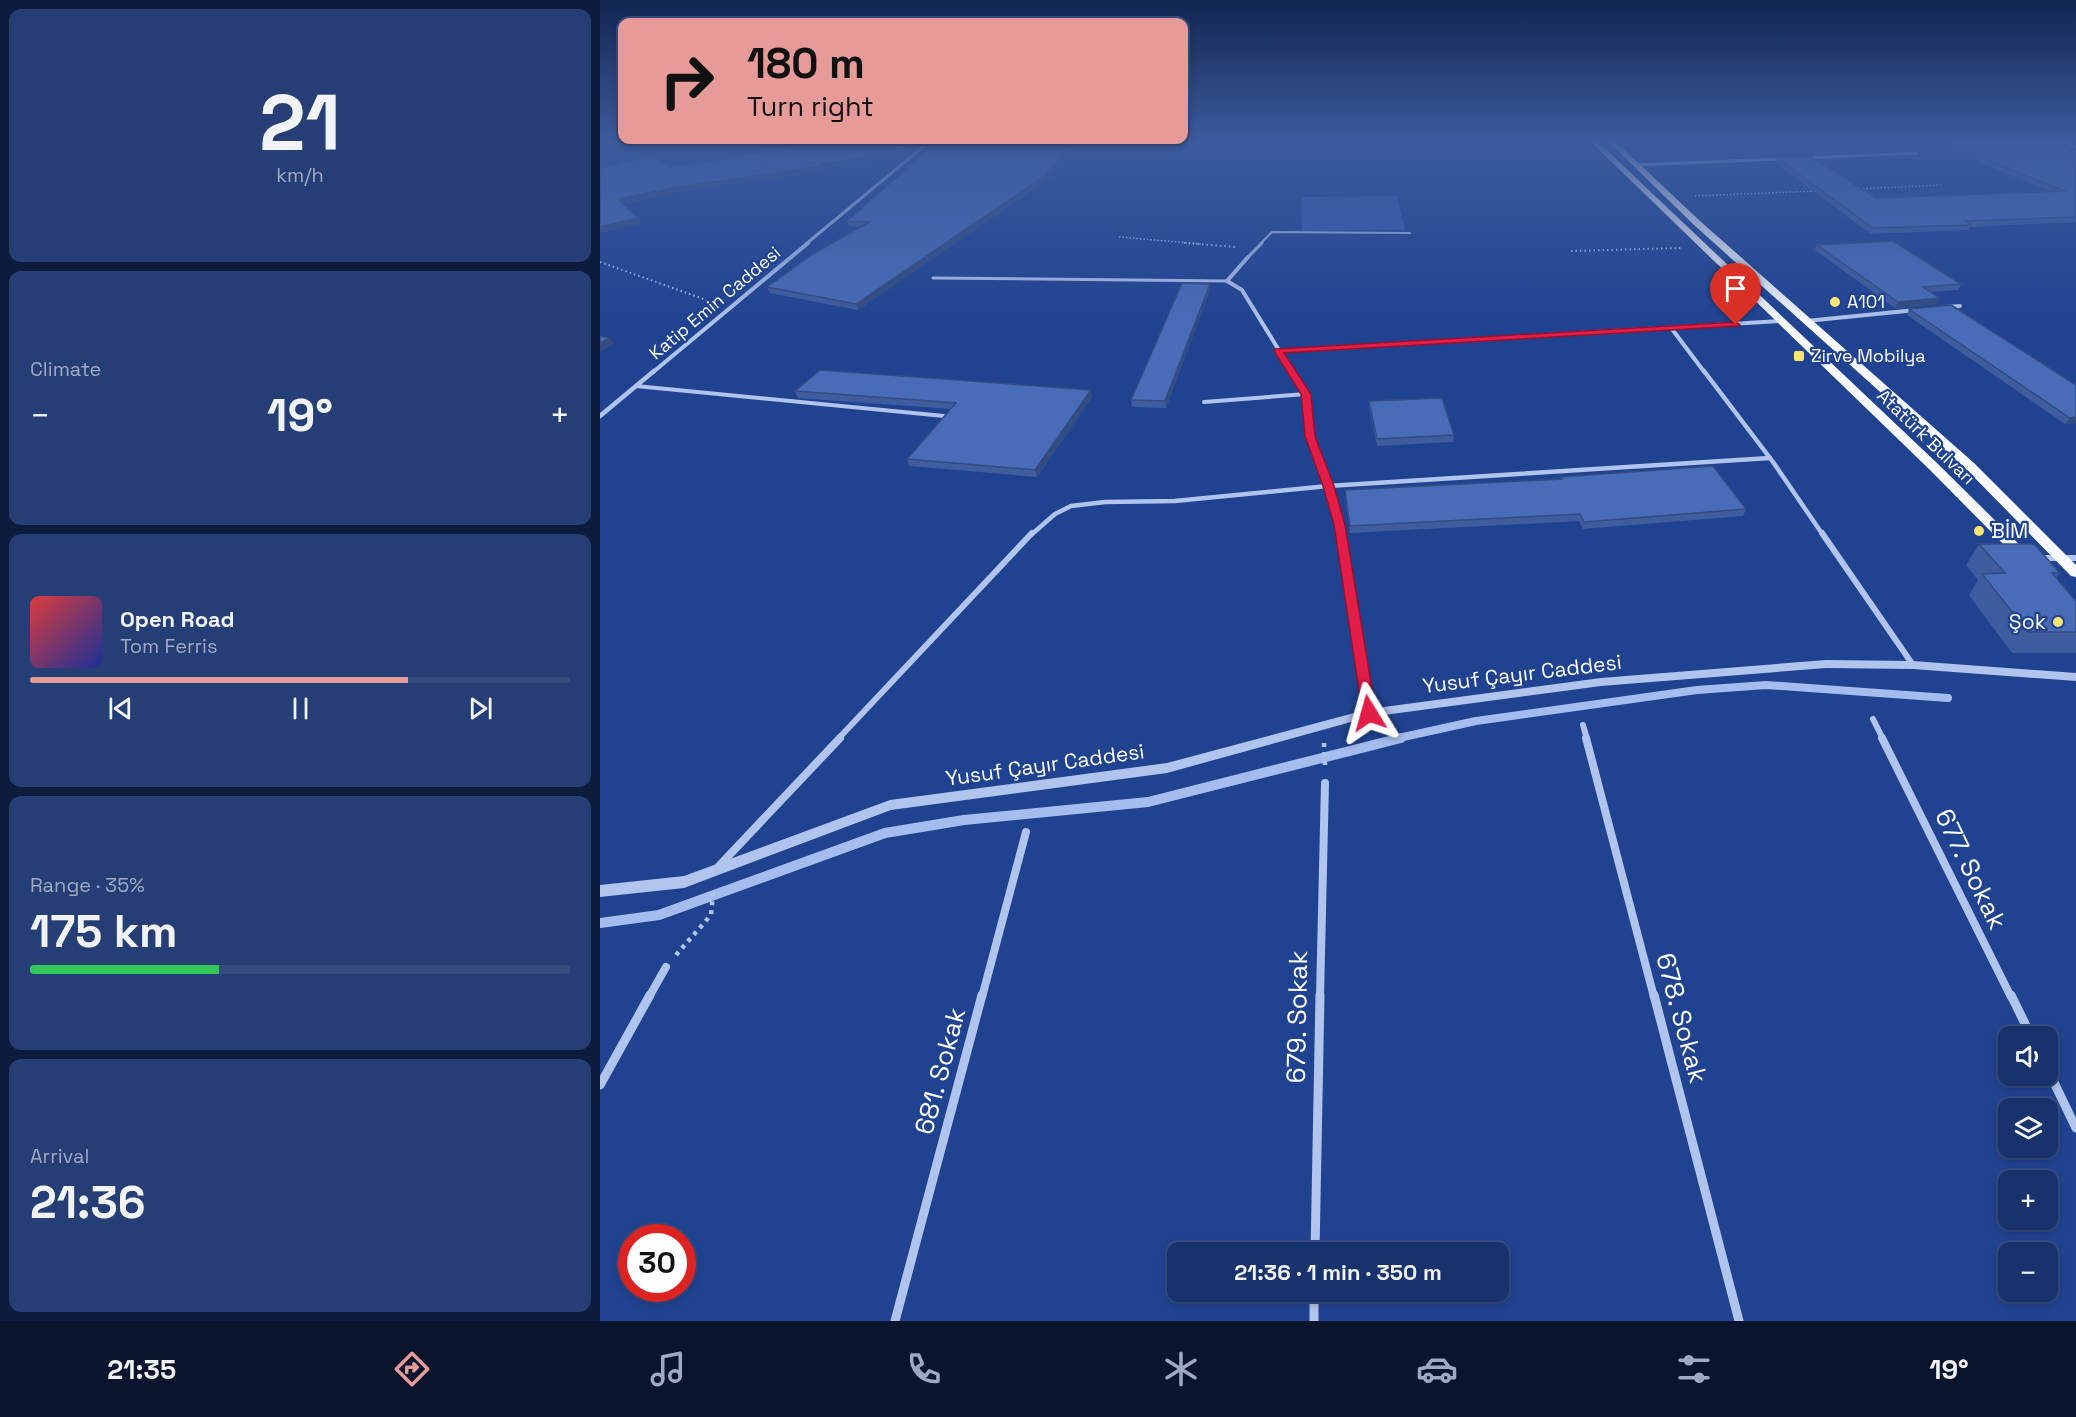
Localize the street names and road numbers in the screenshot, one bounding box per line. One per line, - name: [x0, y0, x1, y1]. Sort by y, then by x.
- street label: Katip Emin Caddesi: [644, 241, 785, 364]
- street label: Atatürk Bulvarı: [1872, 384, 1980, 489]
- street label: Yusuf Çayır Caddesi: [1421, 648, 1623, 699]
- street label: Yusuf Çayır Caddesi: [944, 737, 1146, 792]
- street label: 677. Sokak: [1927, 803, 2015, 935]
- street label: 678. Sokak: [1648, 949, 1716, 1087]
- street label: 679. Sokak: [1279, 950, 1315, 1084]
- street label: 681. Sokak: [907, 1004, 973, 1138]

